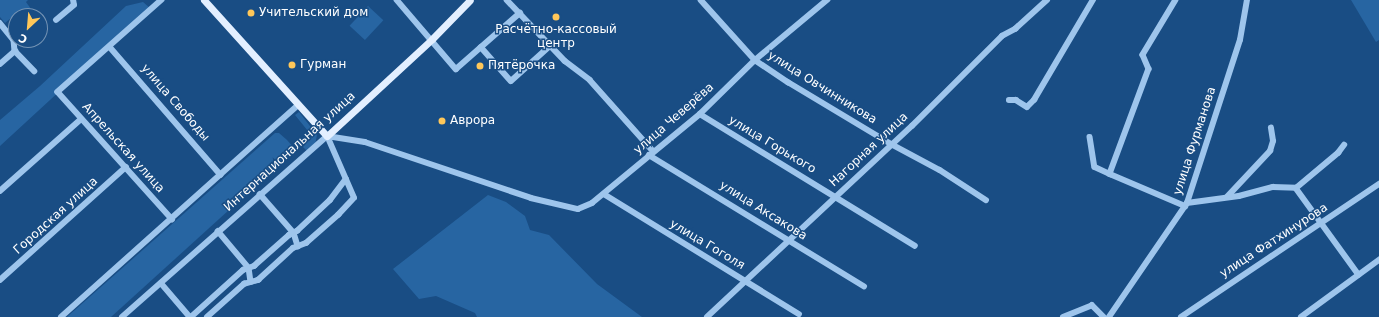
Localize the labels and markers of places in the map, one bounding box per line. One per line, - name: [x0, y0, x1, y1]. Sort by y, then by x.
- place label: Учительский дом: [259, 6, 368, 20]
- marker: Учительский дом: [246, 8, 256, 18]
- marker: Расчётно-кассовый центр: [551, 12, 561, 22]
- place label: Расчётно-кассовый центр: [495, 23, 617, 51]
- place label: Гурман: [300, 58, 346, 72]
- place label: Пятёрочка: [488, 59, 555, 73]
- marker: Гурман: [287, 60, 297, 70]
- marker: Пятёрочка: [475, 61, 485, 71]
- place label: Аврора: [450, 114, 495, 128]
- marker: Аврора: [437, 116, 447, 126]

